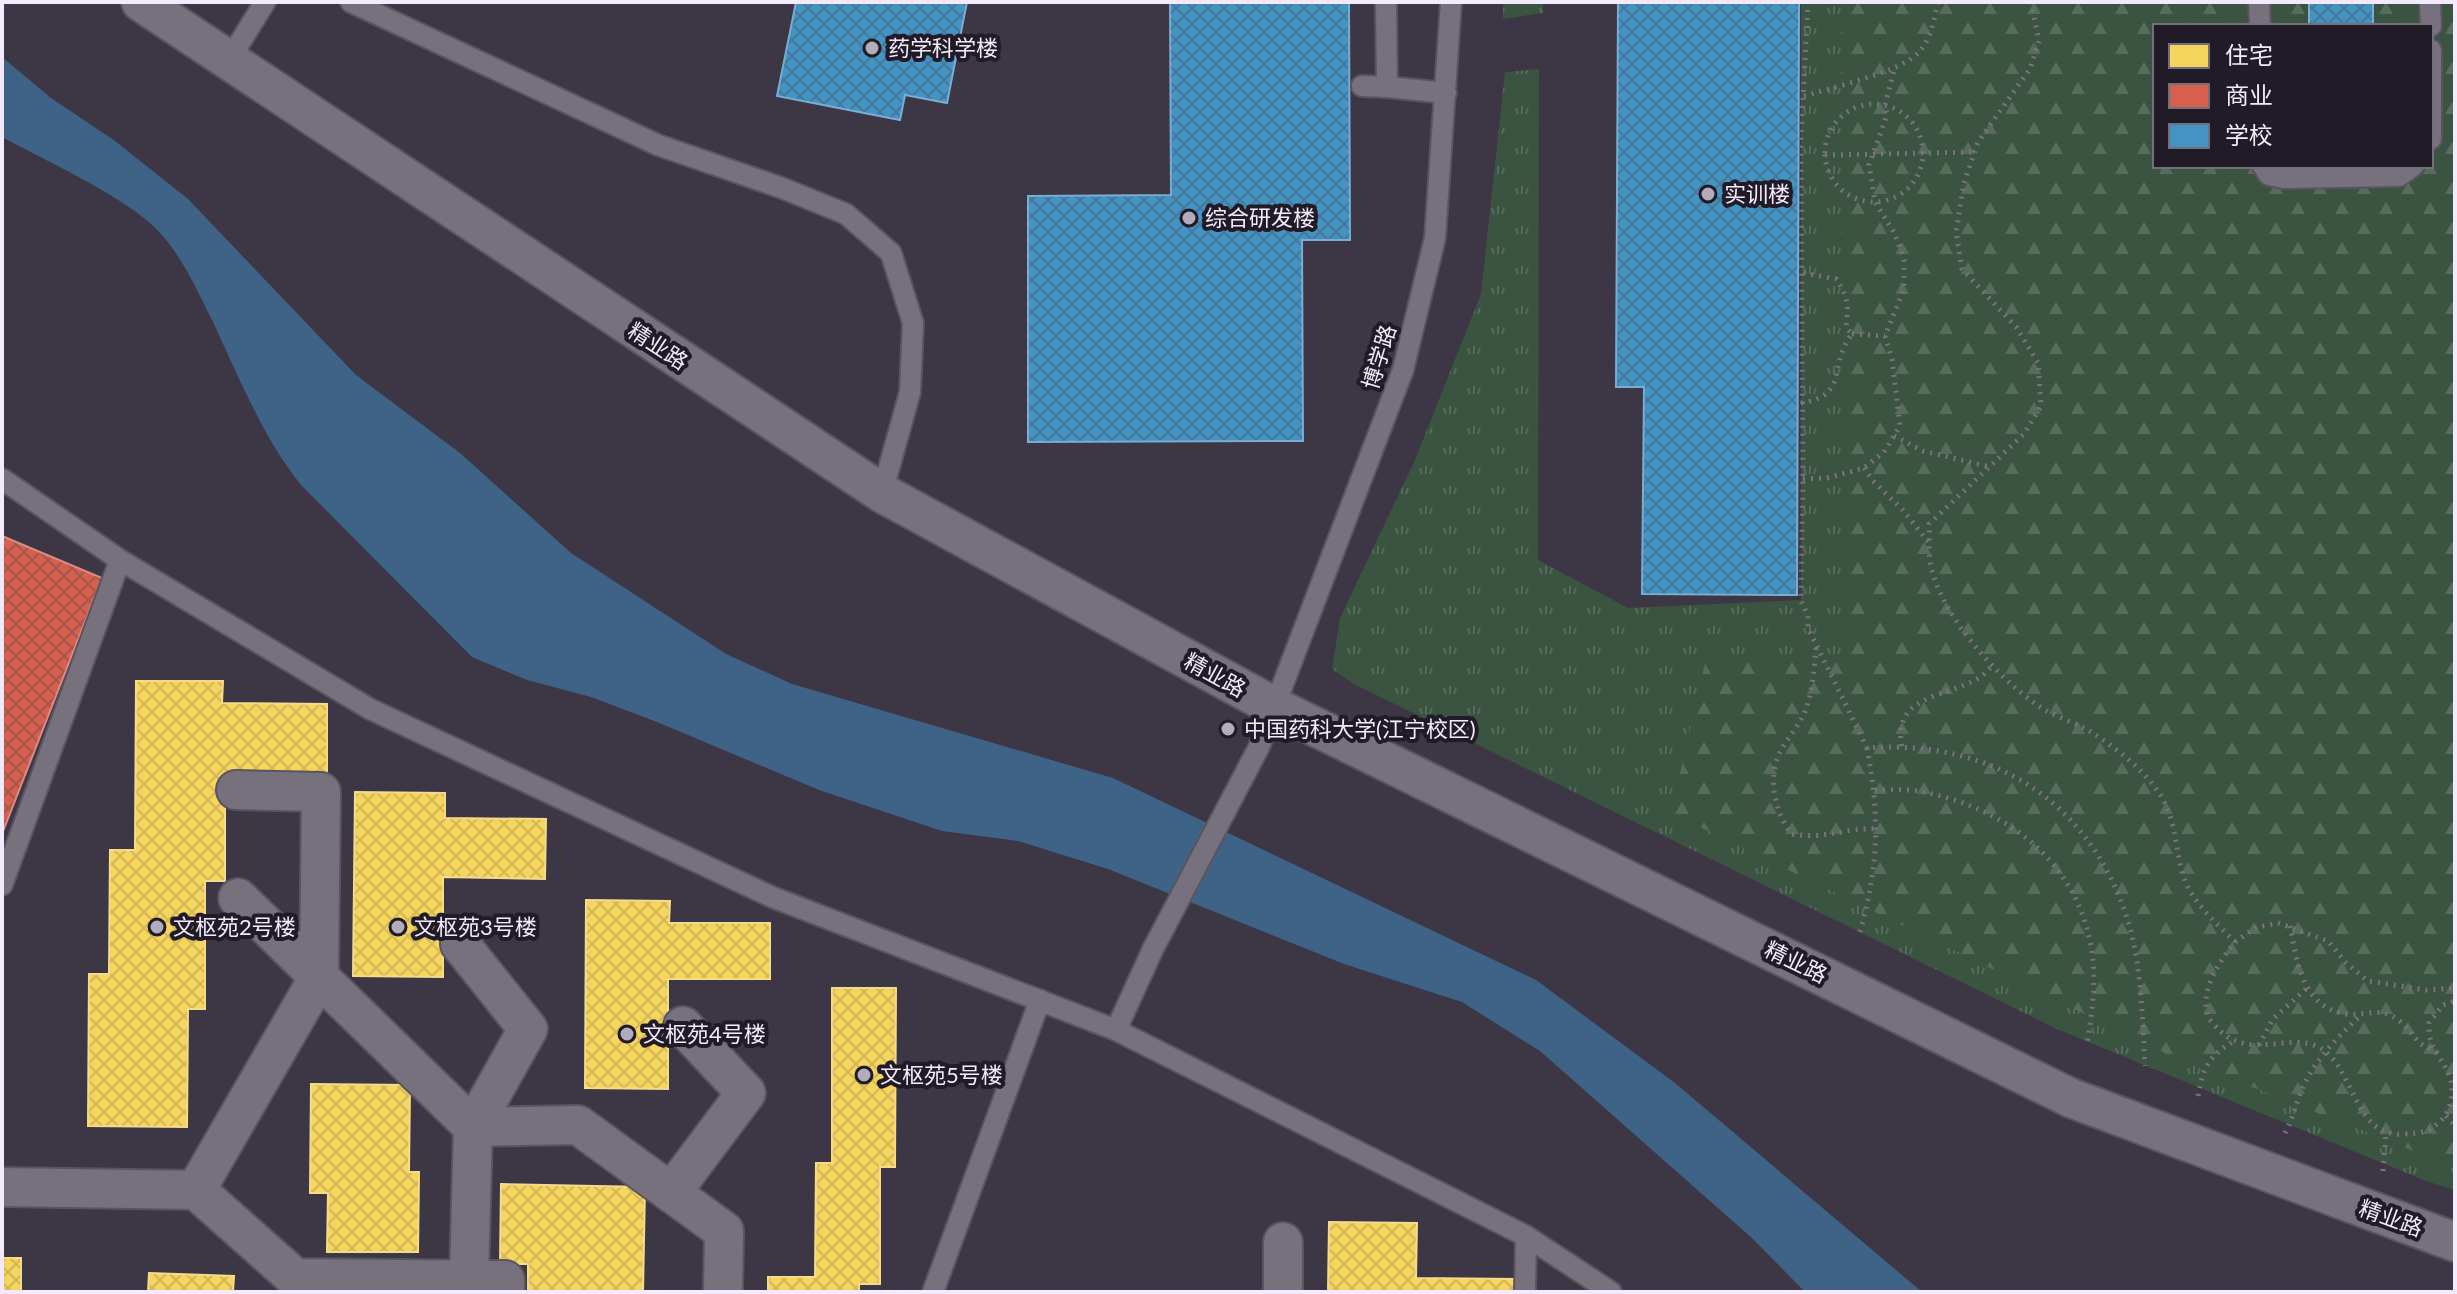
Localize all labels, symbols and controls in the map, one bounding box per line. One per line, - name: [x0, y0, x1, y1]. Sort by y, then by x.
- legend: [2153, 24, 2433, 168]
- place label: 药学科学楼: [888, 34, 998, 61]
- marker: 药学科学楼: [863, 39, 881, 57]
- text: 住宅: [2225, 40, 2273, 69]
- text: 商业: [2225, 80, 2273, 109]
- text: 学校: [2225, 120, 2273, 149]
- place label: 实训楼: [1724, 180, 1790, 207]
- marker: 实训楼: [1699, 185, 1717, 203]
- place label: 综合研发楼: [1205, 204, 1315, 231]
- marker: 综合研发楼: [1180, 209, 1198, 227]
- street label: 精业路: [623, 316, 693, 375]
- street label: 博学路: [1356, 321, 1401, 392]
- street label: 精业路: [1180, 647, 1251, 702]
- place label: 中国药科大学(江宁校区): [1244, 715, 1476, 742]
- marker: 中国药科大学(江宁校区): [1219, 720, 1237, 738]
- place label: 文枢苑2号楼: [173, 913, 296, 940]
- place label: 文枢苑3号楼: [414, 913, 537, 940]
- marker: 文枢苑2号楼: [148, 918, 166, 936]
- marker: 文枢苑3号楼: [389, 918, 407, 936]
- street label: 精业路: [1761, 935, 1832, 988]
- place label: 文枢苑4号楼: [643, 1020, 766, 1047]
- marker: 文枢苑4号楼: [618, 1025, 636, 1043]
- place label: 文枢苑5号楼: [880, 1061, 1003, 1088]
- marker: 文枢苑5号楼: [855, 1066, 873, 1084]
- street label: 精业路: [2356, 1194, 2427, 1242]

